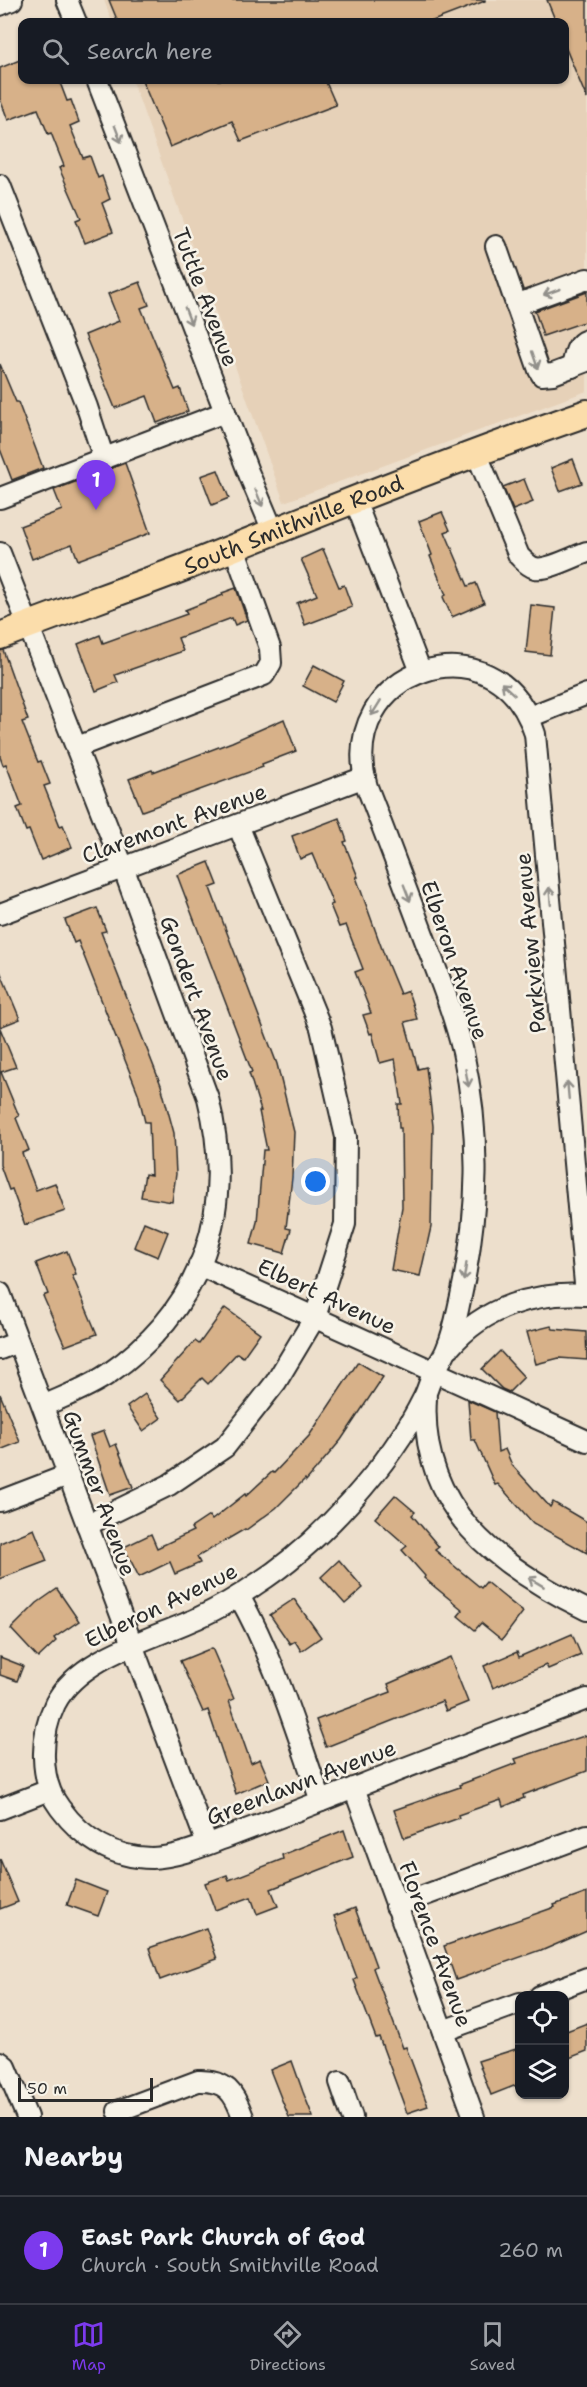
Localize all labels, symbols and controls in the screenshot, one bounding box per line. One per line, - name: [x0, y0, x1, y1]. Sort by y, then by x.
- search box: [18, 18, 569, 84]
- icon: search: [39, 35, 72, 68]
- text: Search here: [87, 37, 213, 66]
- one-way arrow: [114, 124, 125, 143]
- street label: Tuttle Avenue: [166, 224, 245, 371]
- one-way arrow: [543, 287, 561, 298]
- one-way arrow: [183, 306, 194, 325]
- one-way arrow: [531, 350, 542, 369]
- pin: 1: [76, 460, 116, 510]
- street label: South Smithville Road: [180, 468, 407, 581]
- one-way arrow: [254, 488, 265, 507]
- one-way arrow: [501, 682, 516, 696]
- one-way arrow: [370, 700, 383, 717]
- street label: Claremont Avenue: [78, 777, 271, 870]
- street label: Parkview Avenue: [508, 852, 553, 1034]
- street label: Elberon Avenue: [414, 877, 495, 1043]
- one-way arrow: [403, 883, 414, 902]
- one-way arrow: [544, 886, 555, 906]
- street label: Gondert Avenue: [153, 912, 240, 1085]
- one-way arrow: [462, 1068, 473, 1087]
- one-way arrow: [562, 1080, 573, 1100]
- your location: [301, 1167, 330, 1196]
- street label: Elbert Avenue: [253, 1252, 401, 1341]
- one-way arrow: [460, 1261, 471, 1281]
- street label: Gummer Avenue: [56, 1406, 143, 1580]
- street label: Elberon Avenue: [80, 1556, 242, 1655]
- one-way arrow: [528, 1575, 545, 1587]
- street label: Greenlawn Avenue: [202, 1733, 400, 1832]
- street label: Florence Avenue: [392, 1857, 479, 2031]
- map controls: [515, 1991, 569, 2099]
- button: locate: [515, 1991, 569, 2045]
- button: layers: [515, 2045, 569, 2099]
- scale bar: [18, 2075, 153, 2102]
- text: 50 m: [27, 2078, 67, 2099]
- text: Nearby: [24, 2139, 123, 2174]
- text: East Park Church of God: [81, 2223, 365, 2252]
- text: 1: [39, 2237, 48, 2263]
- text: 260 m: [498, 2237, 563, 2263]
- text: Church · South Smithville Road: [81, 2252, 379, 2278]
- tab: Map: [72, 2318, 106, 2375]
- tab: Directions: [250, 2318, 326, 2375]
- tab: Saved: [470, 2318, 515, 2375]

